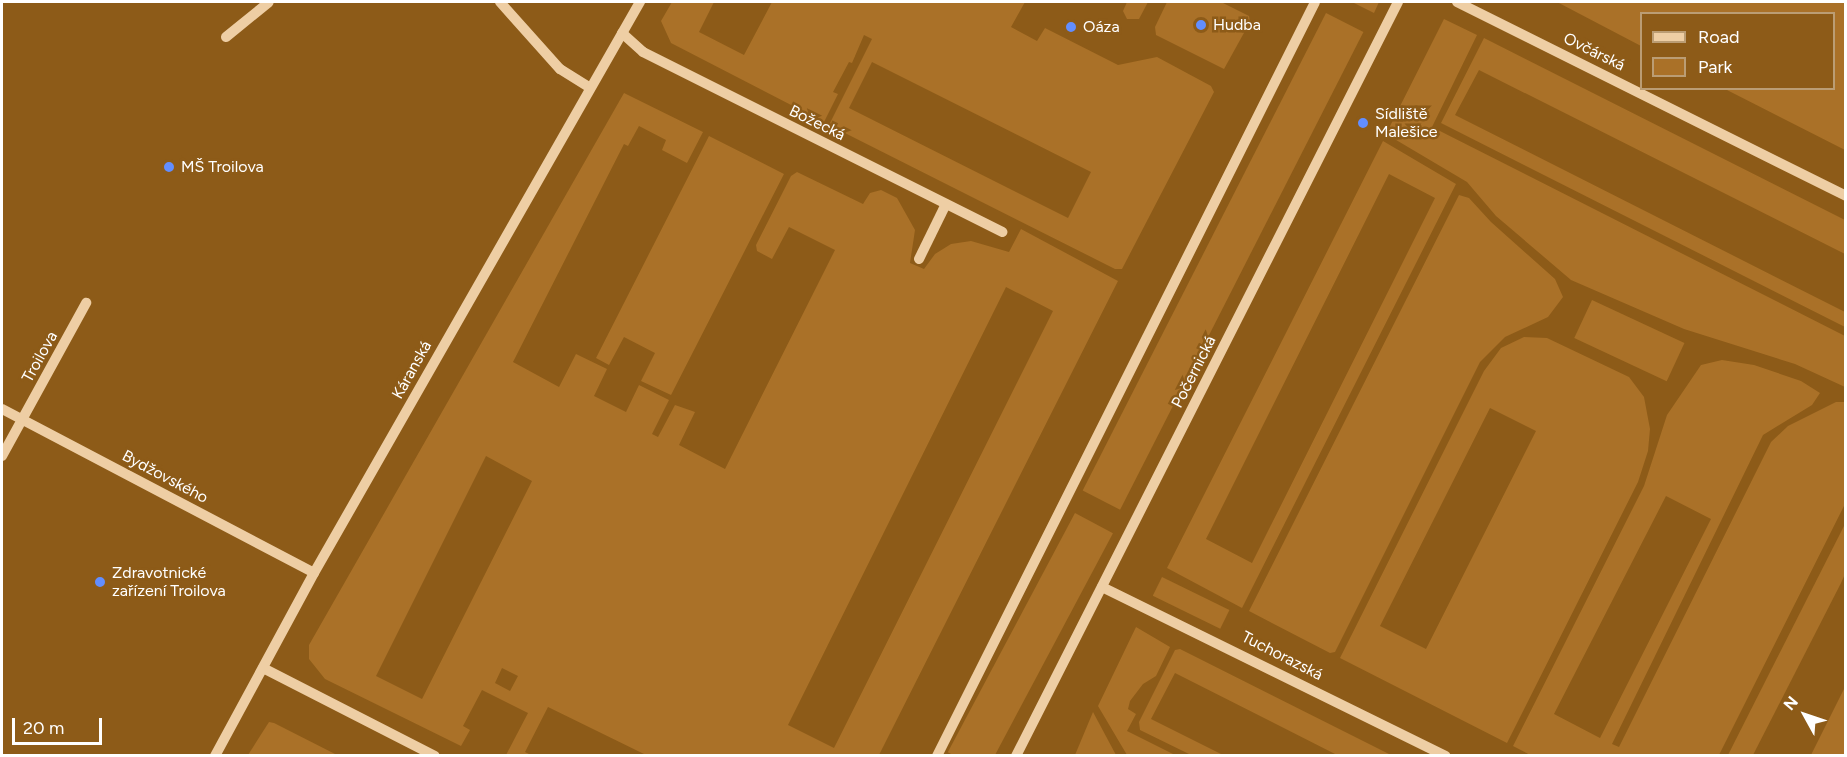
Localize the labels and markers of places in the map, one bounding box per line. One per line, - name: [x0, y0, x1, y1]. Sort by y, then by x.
- place label: Hudba: [1213, 15, 1261, 35]
- place label: Oáza: [1083, 17, 1120, 37]
- marker: Hudba: [1194, 18, 1208, 32]
- marker: Oáza: [1064, 20, 1078, 34]
- place label: Sídliště Malešice: [1375, 104, 1438, 142]
- marker: Sídliště Malešice: [1356, 116, 1370, 130]
- place label: MŠ Troilova: [181, 157, 264, 177]
- marker: MŠ Troilova: [162, 160, 176, 174]
- place label: Zdravotnické zařízení Troilova: [112, 563, 226, 601]
- marker: Zdravotnické zařízení Troilova: [93, 575, 107, 589]

